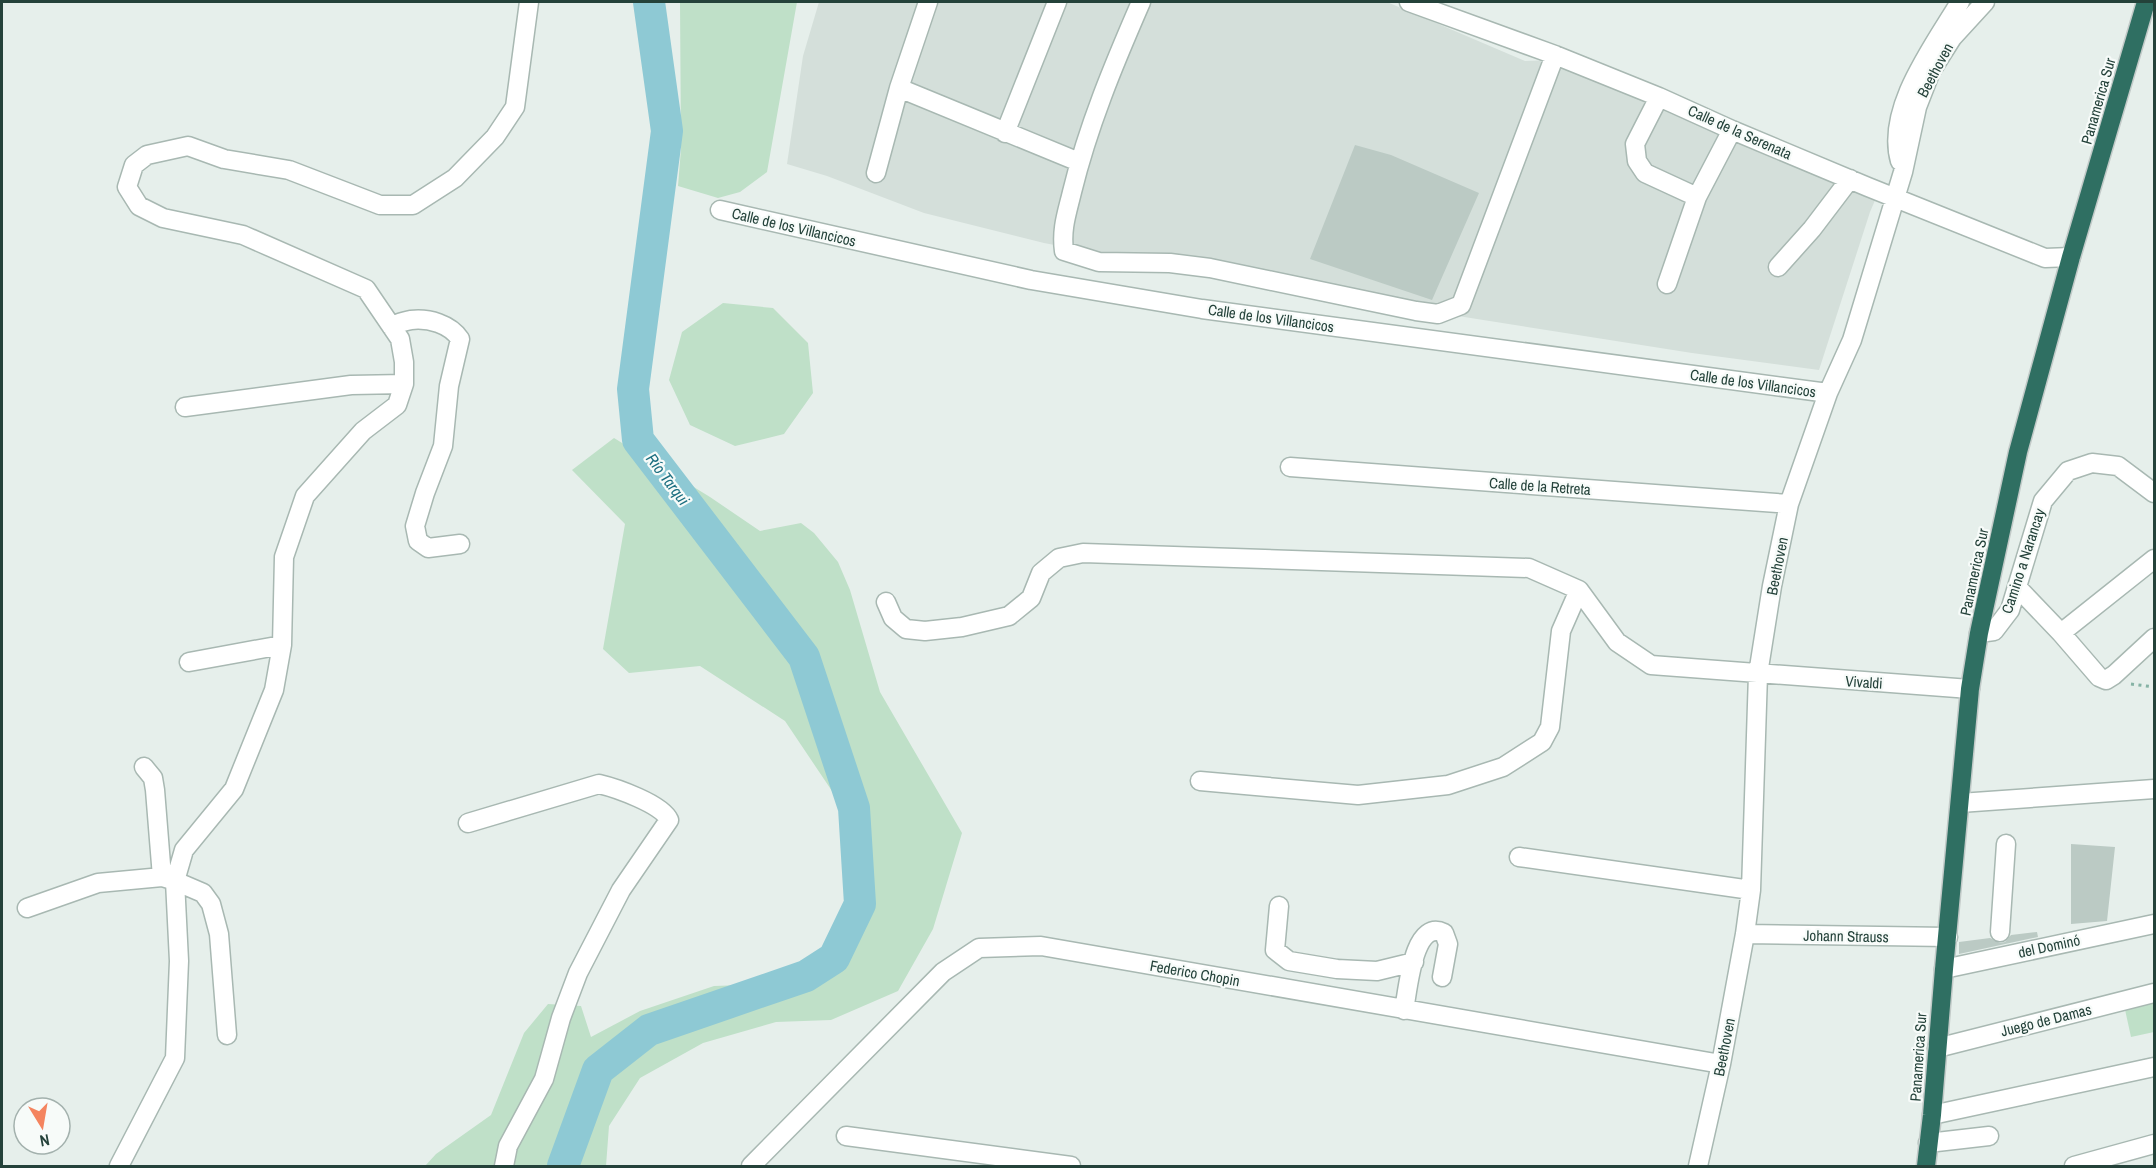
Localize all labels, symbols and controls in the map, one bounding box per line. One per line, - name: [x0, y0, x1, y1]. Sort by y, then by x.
- street label: Beethoven: [1912, 39, 1958, 101]
- street label: Panamerica Sur: [2076, 55, 2120, 147]
- street label: Calle de la Serenata: [1685, 100, 1795, 164]
- street label: Calle de los Villancicos: [730, 202, 858, 252]
- street label: Calle de los Villancicos: [1207, 299, 1335, 337]
- street label: Calle de los Villancicos: [1689, 364, 1817, 402]
- water label: Río Tarqui: [641, 448, 695, 510]
- street label: Calle de la Retreta: [1488, 472, 1592, 500]
- street label: Camino a Narancay: [1996, 505, 2050, 616]
- street label: Panamerica Sur: [1954, 526, 1994, 618]
- street label: Beethoven: [1761, 535, 1793, 597]
- street label: Vivaldi: [1845, 670, 1883, 694]
- street label: Johann Strauss: [1803, 925, 1889, 947]
- street label: del Dominó: [2016, 929, 2082, 963]
- street label: Federico Chopin: [1148, 955, 1242, 991]
- street label: Juego de Damas: [1998, 999, 2094, 1041]
- street label: Panamerica Sur: [1904, 1012, 1932, 1102]
- street label: Beethoven: [1708, 1016, 1740, 1078]
- north arrow: [12, 1096, 72, 1156]
- text: N: [38, 1129, 52, 1152]

